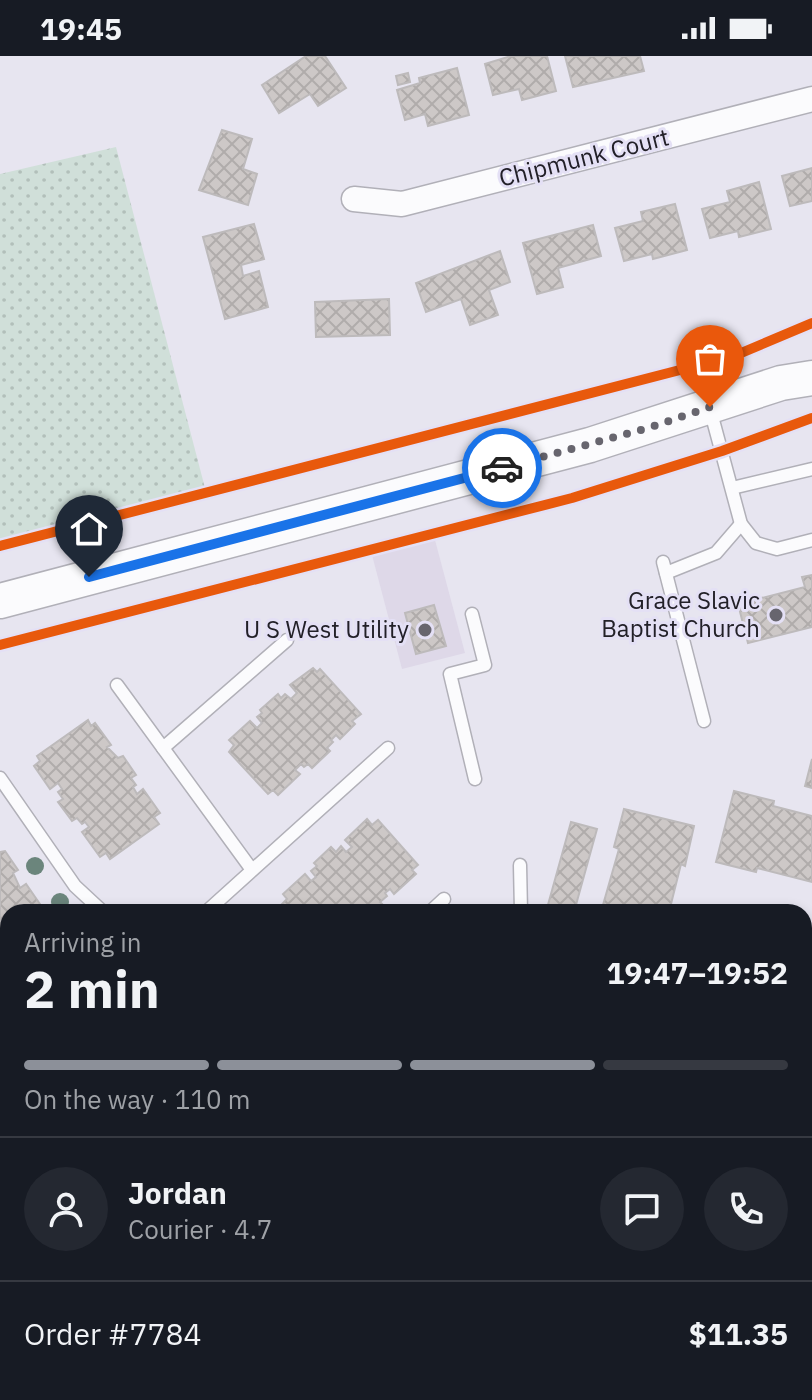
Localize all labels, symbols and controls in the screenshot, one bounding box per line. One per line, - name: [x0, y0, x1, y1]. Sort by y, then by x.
- text: 19:45: [40, 9, 122, 48]
- street label: Chipmunk Court: [495, 120, 672, 194]
- pin: [676, 325, 744, 407]
- icon: bag: [688, 337, 732, 381]
- courier: [462, 428, 542, 508]
- icon: car: [480, 446, 524, 490]
- pin: [55, 495, 123, 577]
- icon: home: [67, 507, 111, 551]
- place label: Grace Slavic Baptist Church: [601, 584, 760, 644]
- marker: Grace Slavic Baptist Church: [767, 606, 785, 624]
- place label: U S West Utility: [244, 613, 409, 645]
- marker: U S West Utility: [416, 621, 434, 639]
- text: Arriving in: [24, 925, 141, 959]
- text: 19:47–19:52: [607, 953, 788, 992]
- text: 2 min: [24, 955, 160, 1022]
- text: On the way · 110 m: [24, 1082, 250, 1116]
- button: person: [24, 1167, 108, 1251]
- button: chat: [600, 1167, 684, 1251]
- button: phone: [704, 1167, 788, 1251]
- text: Jordan: [128, 1173, 227, 1212]
- text: Courier · 4.7: [128, 1212, 272, 1246]
- text: Order #7784: [24, 1314, 201, 1353]
- text: $11.35: [689, 1314, 788, 1353]

